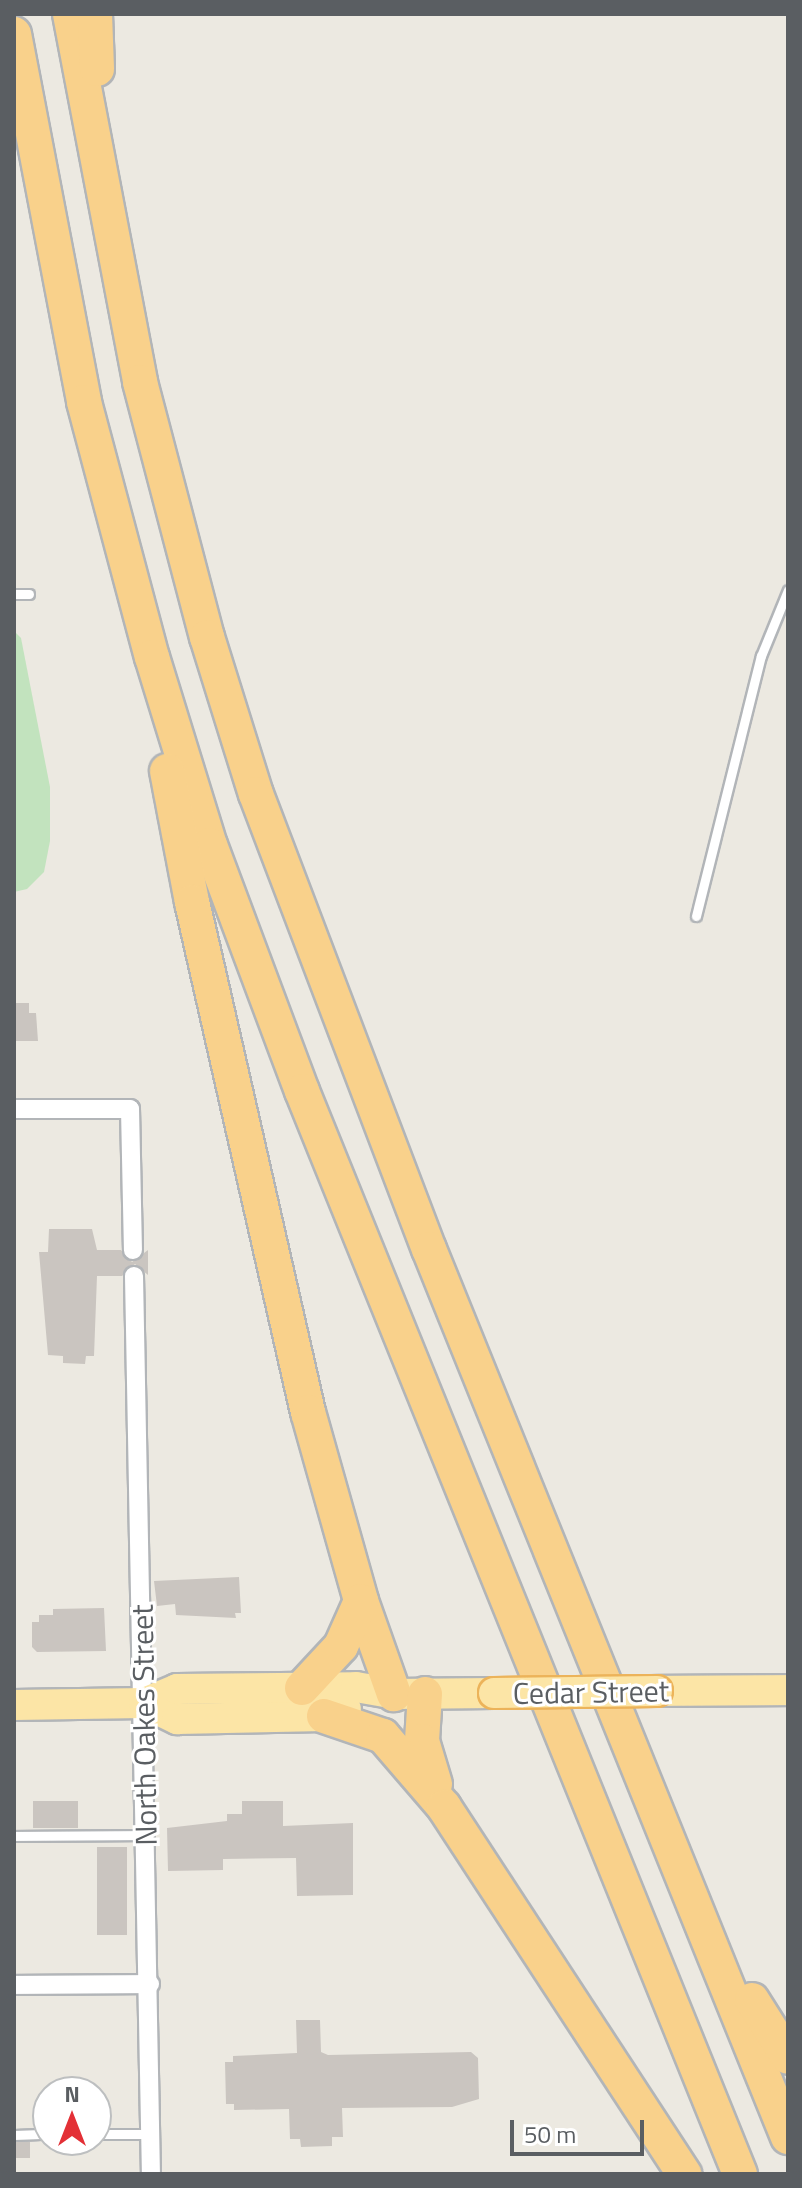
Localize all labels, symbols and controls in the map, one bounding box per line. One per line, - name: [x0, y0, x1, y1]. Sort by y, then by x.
- street label: North Oakes Street: [124, 1604, 164, 1846]
- street label: Cedar Street: [513, 1673, 669, 1711]
- north arrow: [32, 2076, 112, 2156]
- text: N: [64, 2077, 80, 2111]
- scale bar: [514, 2104, 648, 2154]
- text: 50 m: [524, 2116, 576, 2152]

